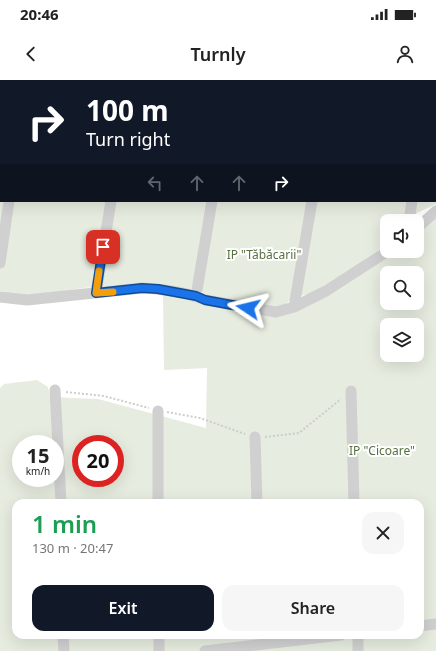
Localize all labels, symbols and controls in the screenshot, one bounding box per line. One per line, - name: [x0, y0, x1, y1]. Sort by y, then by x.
- text: 20:46: [20, 4, 59, 24]
- text: Turnly: [190, 42, 246, 66]
- icon: back: [20, 43, 42, 65]
- icon: person: [394, 43, 416, 65]
- text: 100 m: [86, 91, 169, 129]
- icon: right: [20, 96, 72, 148]
- text: Turn right: [86, 127, 170, 151]
- icon: left: [144, 172, 166, 194]
- icon: ahead: [186, 172, 208, 194]
- icon: ahead: [228, 172, 250, 194]
- icon: right: [270, 172, 292, 194]
- map controls: [380, 214, 424, 362]
- button: sound: [380, 214, 424, 258]
- pin: [86, 230, 120, 264]
- icon: arrive: [92, 236, 114, 258]
- park label: IP "Tăbăcarii": [227, 246, 301, 263]
- button: search: [380, 266, 424, 310]
- position arrow: [227, 287, 269, 329]
- button: layers: [380, 318, 424, 362]
- speed limit sign: 20: [72, 435, 124, 487]
- text: 15: [27, 442, 49, 469]
- park label: IP "Cicoare": [349, 442, 415, 459]
- text: km/h: [26, 464, 50, 478]
- text: 1 min: [32, 507, 97, 540]
- button: close: [362, 512, 404, 554]
- text: 130 m · 20:47: [32, 539, 113, 557]
- button: Exit: [32, 585, 214, 631]
- button: Share: [222, 585, 404, 631]

